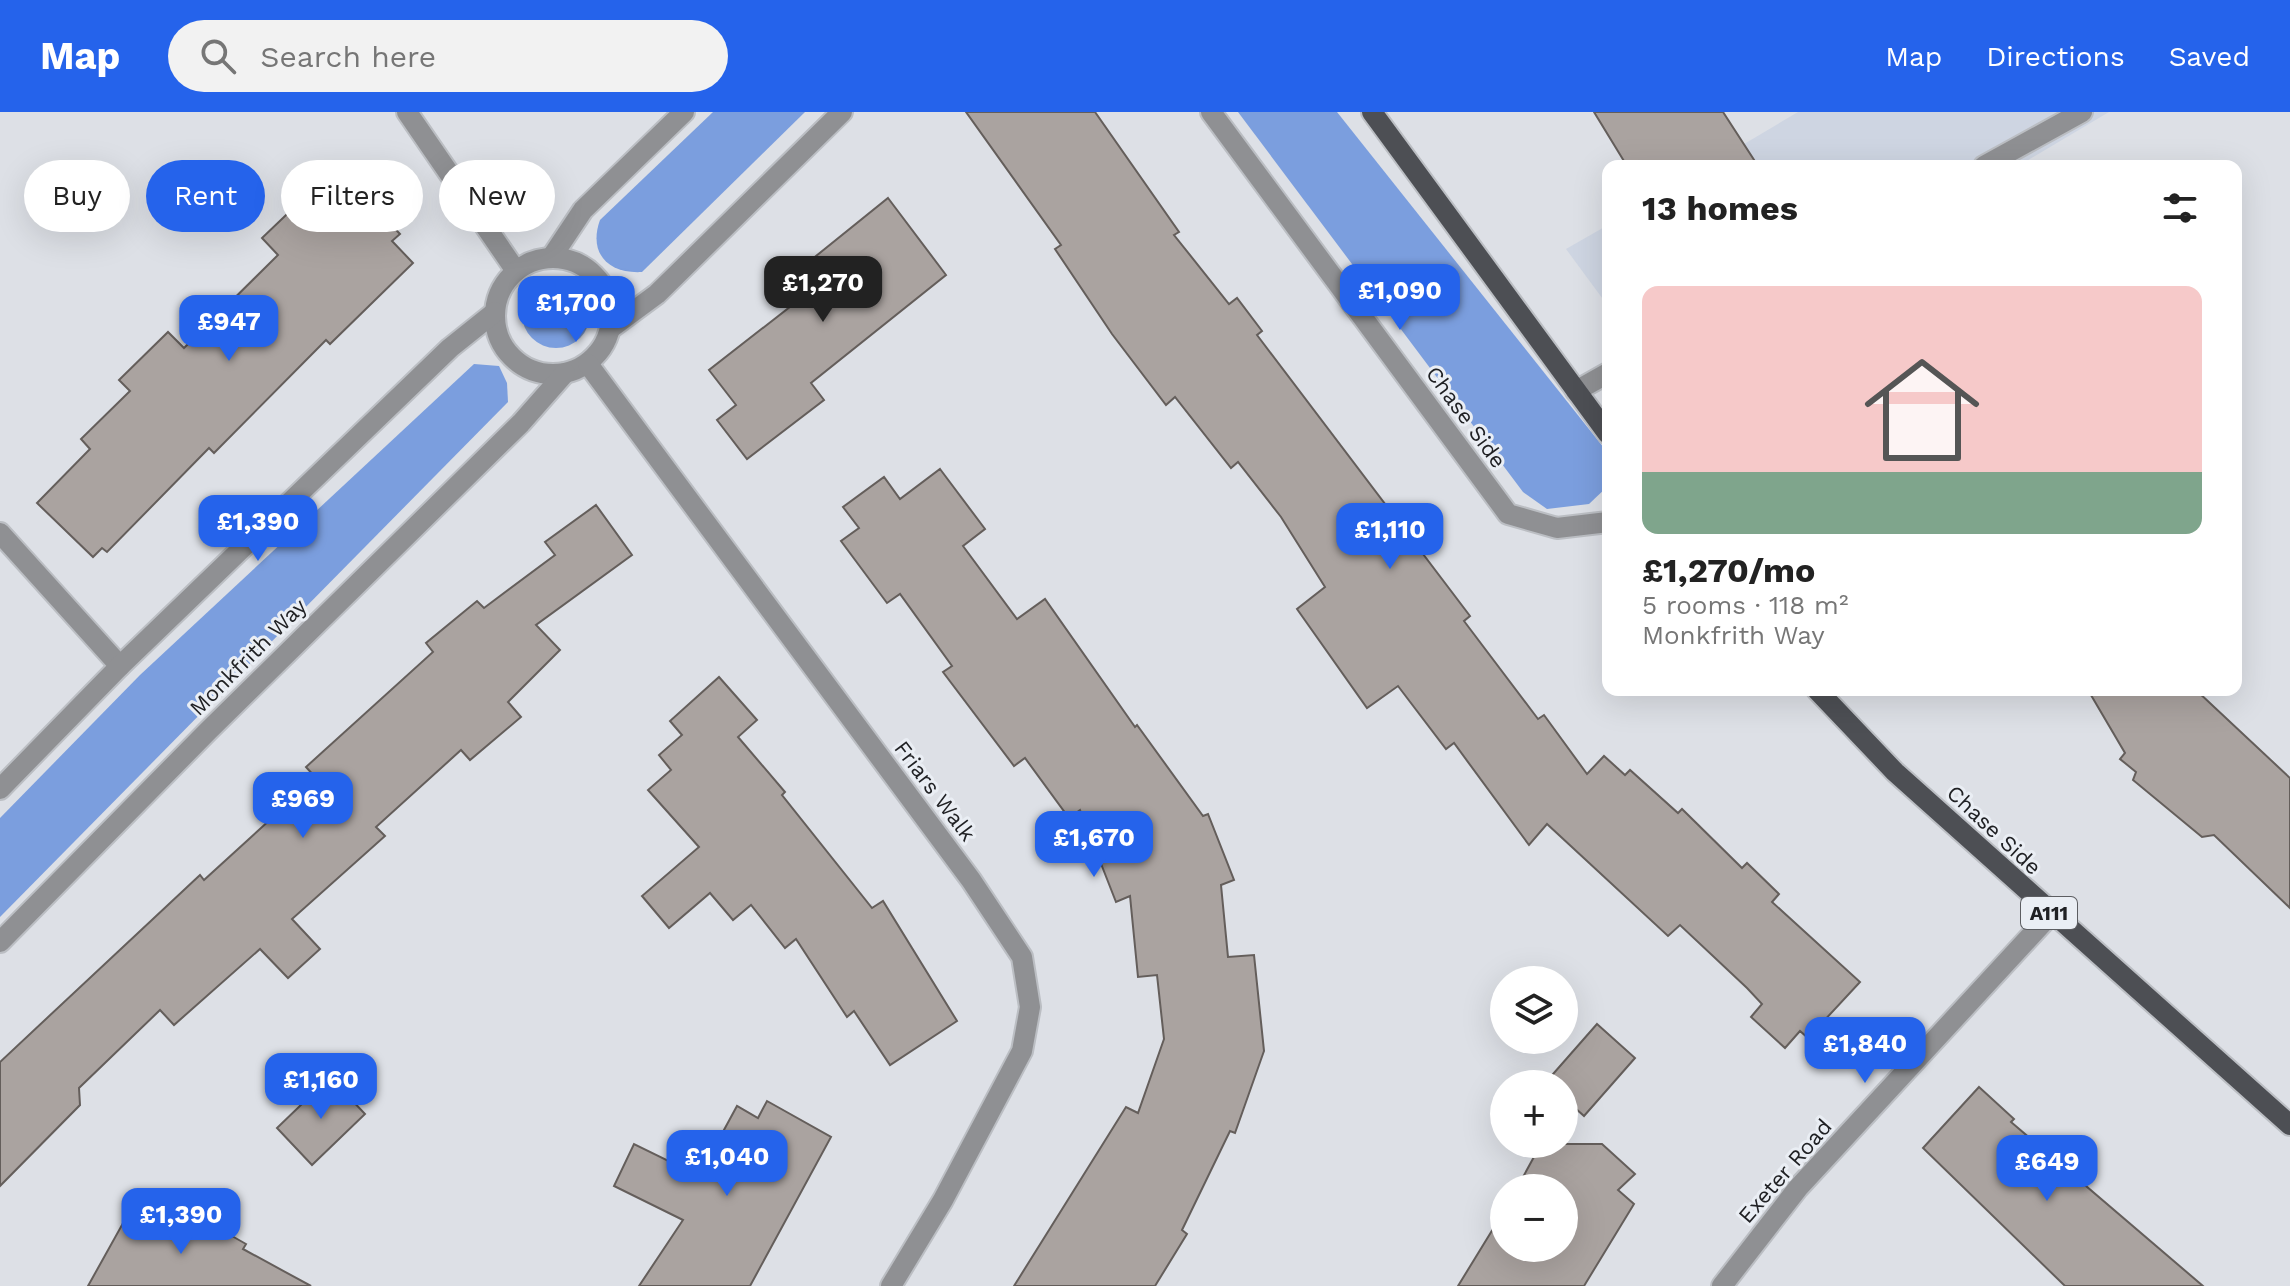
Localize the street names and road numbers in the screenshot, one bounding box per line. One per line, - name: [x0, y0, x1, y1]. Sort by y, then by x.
- street label: Chase Side: [1421, 361, 1511, 473]
- street label: Monkfrith Way: [184, 593, 312, 721]
- street label: Friars Walk: [889, 736, 981, 846]
- street label: Chase Side: [1942, 780, 2046, 880]
- road number: A111: [2021, 897, 2077, 929]
- street label: Exeter Road: [1733, 1114, 1837, 1228]

